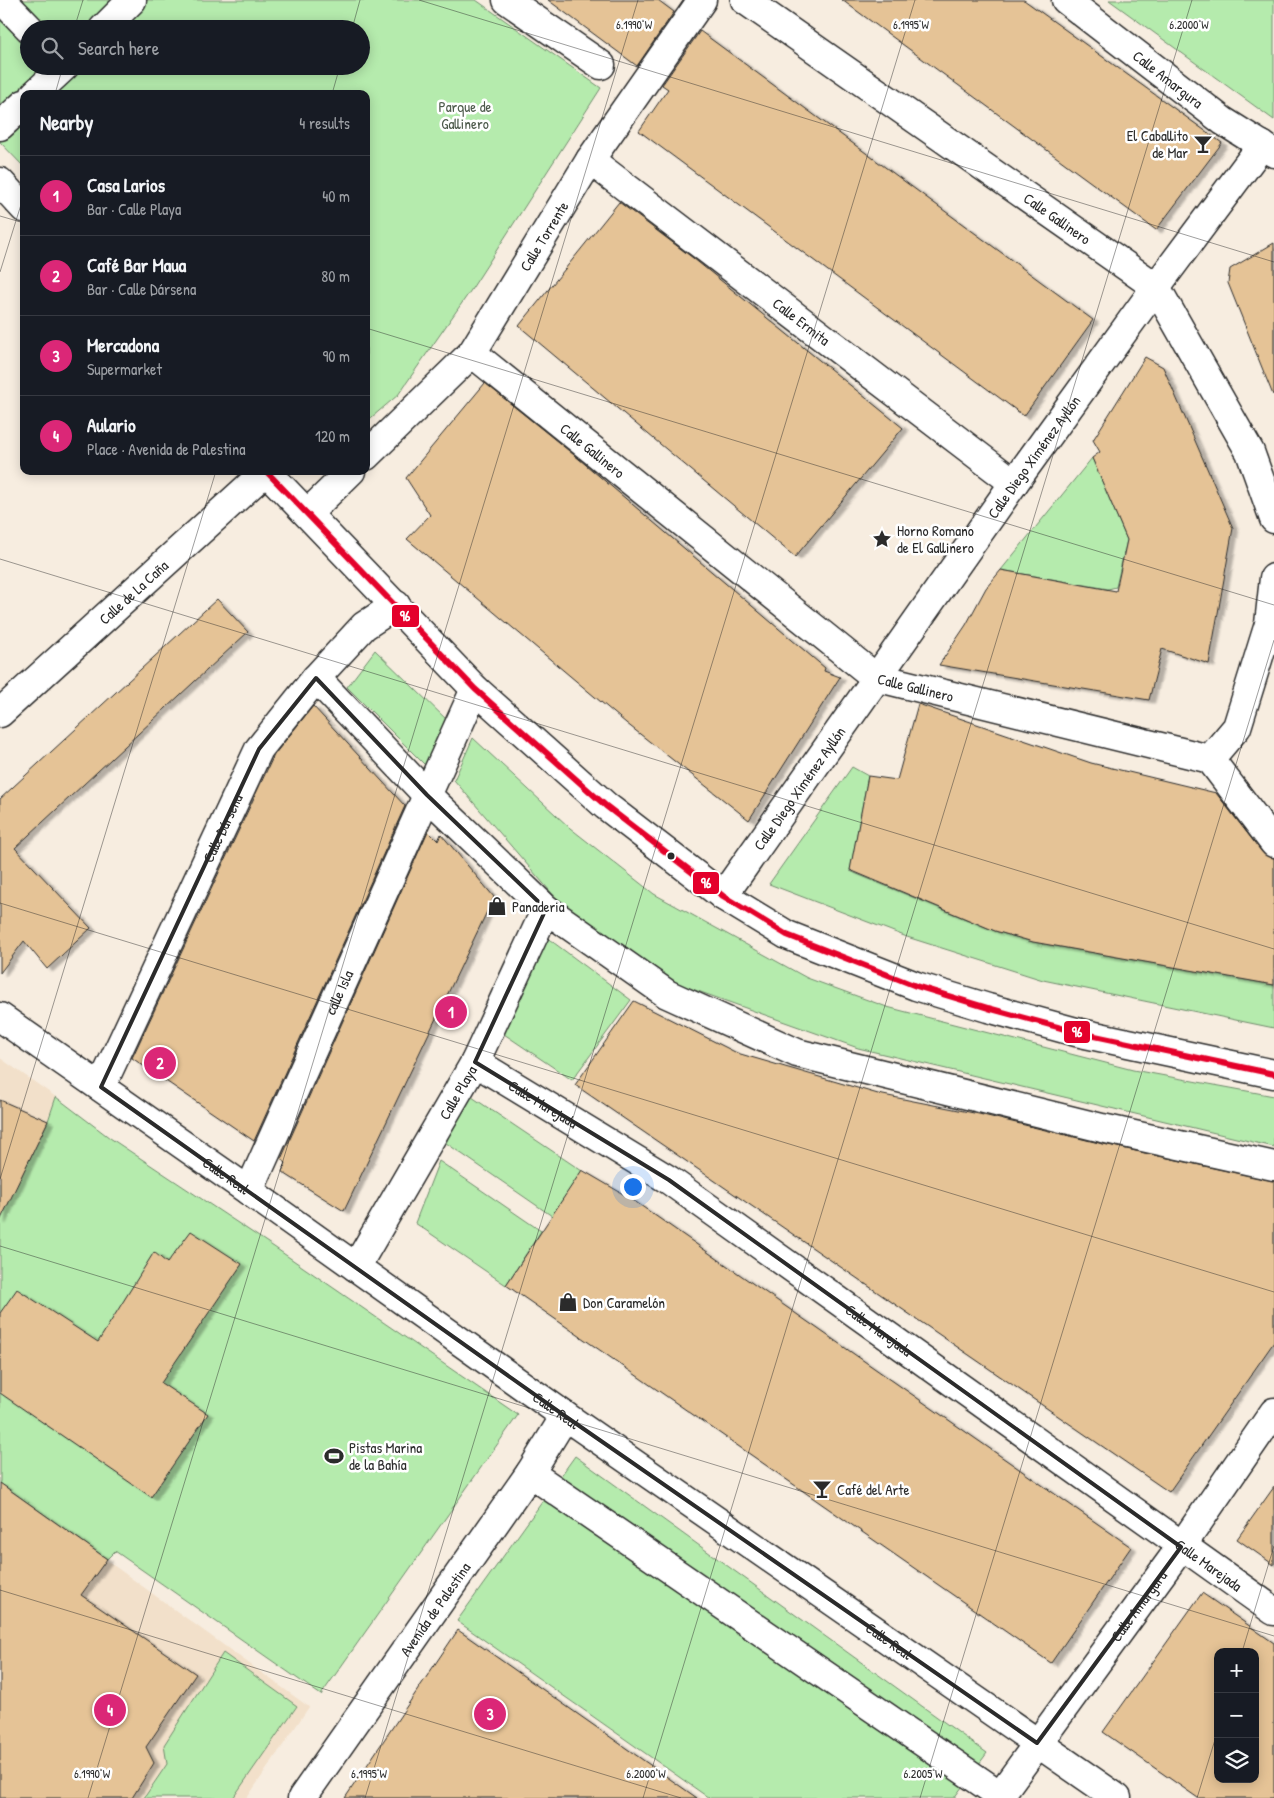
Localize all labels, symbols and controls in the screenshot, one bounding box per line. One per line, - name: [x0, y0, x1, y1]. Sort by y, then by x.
- text: 6.1990°W: [616, 16, 653, 33]
- text: 6.1995°W: [893, 16, 929, 33]
- text: 6.2000°W: [1169, 16, 1209, 33]
- search box: [20, 20, 370, 75]
- icon: search: [38, 34, 66, 62]
- text: Search here: [78, 35, 159, 61]
- street label: Calle Amargura: [1129, 45, 1208, 113]
- park label: Parque de Gallinero: [438, 96, 492, 134]
- text: Nearby: [40, 108, 93, 137]
- text: 4 results: [299, 112, 350, 134]
- place label: El Caballito de Mar: [1127, 125, 1188, 163]
- bar icon: El Caballito de Mar: [1192, 133, 1214, 155]
- text: Casa Larios: [87, 172, 165, 198]
- text: 1: [53, 185, 59, 207]
- text: 40 m: [322, 185, 350, 207]
- street label: Calle Gallinero: [1020, 187, 1095, 249]
- street label: Calle Torrente: [514, 197, 573, 275]
- text: Bar · Calle Playa: [87, 198, 181, 220]
- text: Café Bar Maua: [87, 252, 186, 278]
- text: 2: [52, 265, 60, 287]
- text: 80 m: [321, 265, 350, 287]
- text: Bar · Calle Dársena: [87, 278, 196, 300]
- street label: Calle Ermita: [769, 293, 835, 350]
- text: Mercadona: [87, 332, 159, 358]
- text: 3: [52, 345, 60, 367]
- text: 90 m: [322, 345, 350, 367]
- text: Supermarket: [87, 358, 162, 380]
- street label: Calle Diego Ximénez Ayllón: [982, 391, 1085, 522]
- text: Aulario: [87, 412, 136, 438]
- street label: Calle Gallinero: [556, 418, 630, 483]
- text: 4: [53, 425, 59, 447]
- text: 120 m: [315, 425, 350, 447]
- text: Place · Avenida de Palestina: [87, 438, 246, 460]
- place label: Horno Romano de El Gallinero: [897, 520, 974, 558]
- place icon: Horno Romano de El Gallinero: [871, 528, 893, 550]
- street label: Calle de La Caña: [94, 555, 172, 629]
- line badge: 96: [391, 604, 420, 628]
- text: 96: [400, 606, 411, 625]
- street label: Calle Gallinero: [876, 668, 956, 706]
- street label: Calle Diego Ximénez Ayllón: [748, 722, 850, 854]
- street label: Calle Dársena: [197, 790, 247, 866]
- unlabelled marker: [666, 851, 676, 861]
- line badge: 96: [692, 871, 720, 895]
- text: 96: [701, 873, 712, 892]
- shop icon: Panaderia: [486, 895, 508, 917]
- place label: Panaderia: [512, 896, 565, 917]
- street label: calle Isla: [319, 966, 358, 1018]
- pin: 1: [435, 993, 467, 1031]
- line badge: 96: [1063, 1020, 1091, 1044]
- text: 96: [1072, 1022, 1083, 1041]
- pin: 2: [144, 1044, 176, 1082]
- street label: Calle Playa: [433, 1061, 481, 1123]
- street label: Calle Marejada: [505, 1074, 582, 1133]
- street label: Calle Real: [199, 1151, 254, 1199]
- your location: [620, 1174, 646, 1200]
- shop icon: Don Caramelón: [557, 1291, 579, 1313]
- place label: Don Caramelón: [583, 1292, 665, 1313]
- street label: Calle Marejada: [841, 1299, 917, 1361]
- street label: Calle Real: [529, 1386, 584, 1434]
- place label: Pistas Marina de la Bahía: [349, 1437, 422, 1475]
- sports icon: Pistas Marina de la Bahía: [323, 1445, 345, 1467]
- bar icon: Café del Arte: [811, 1478, 833, 1500]
- place label: Café del Arte: [837, 1479, 909, 1500]
- street label: Calle Marejada: [1171, 1534, 1247, 1596]
- street label: Avenida de Palestina: [394, 1558, 475, 1660]
- street label: Calle Amargura: [1105, 1566, 1171, 1646]
- street label: Calle Real: [862, 1617, 917, 1664]
- map controls: [1214, 1648, 1259, 1783]
- button: +: [1214, 1648, 1259, 1693]
- pin: 4: [94, 1691, 126, 1729]
- button: −: [1214, 1693, 1259, 1738]
- pin: 3: [474, 1695, 506, 1733]
- button: layers: [1214, 1738, 1259, 1783]
- text: 6.1990°W: [74, 1765, 111, 1782]
- text: 6.1995°W: [351, 1765, 387, 1782]
- text: 6.2000°W: [626, 1765, 666, 1782]
- text: 6.2005°W: [904, 1765, 943, 1782]

